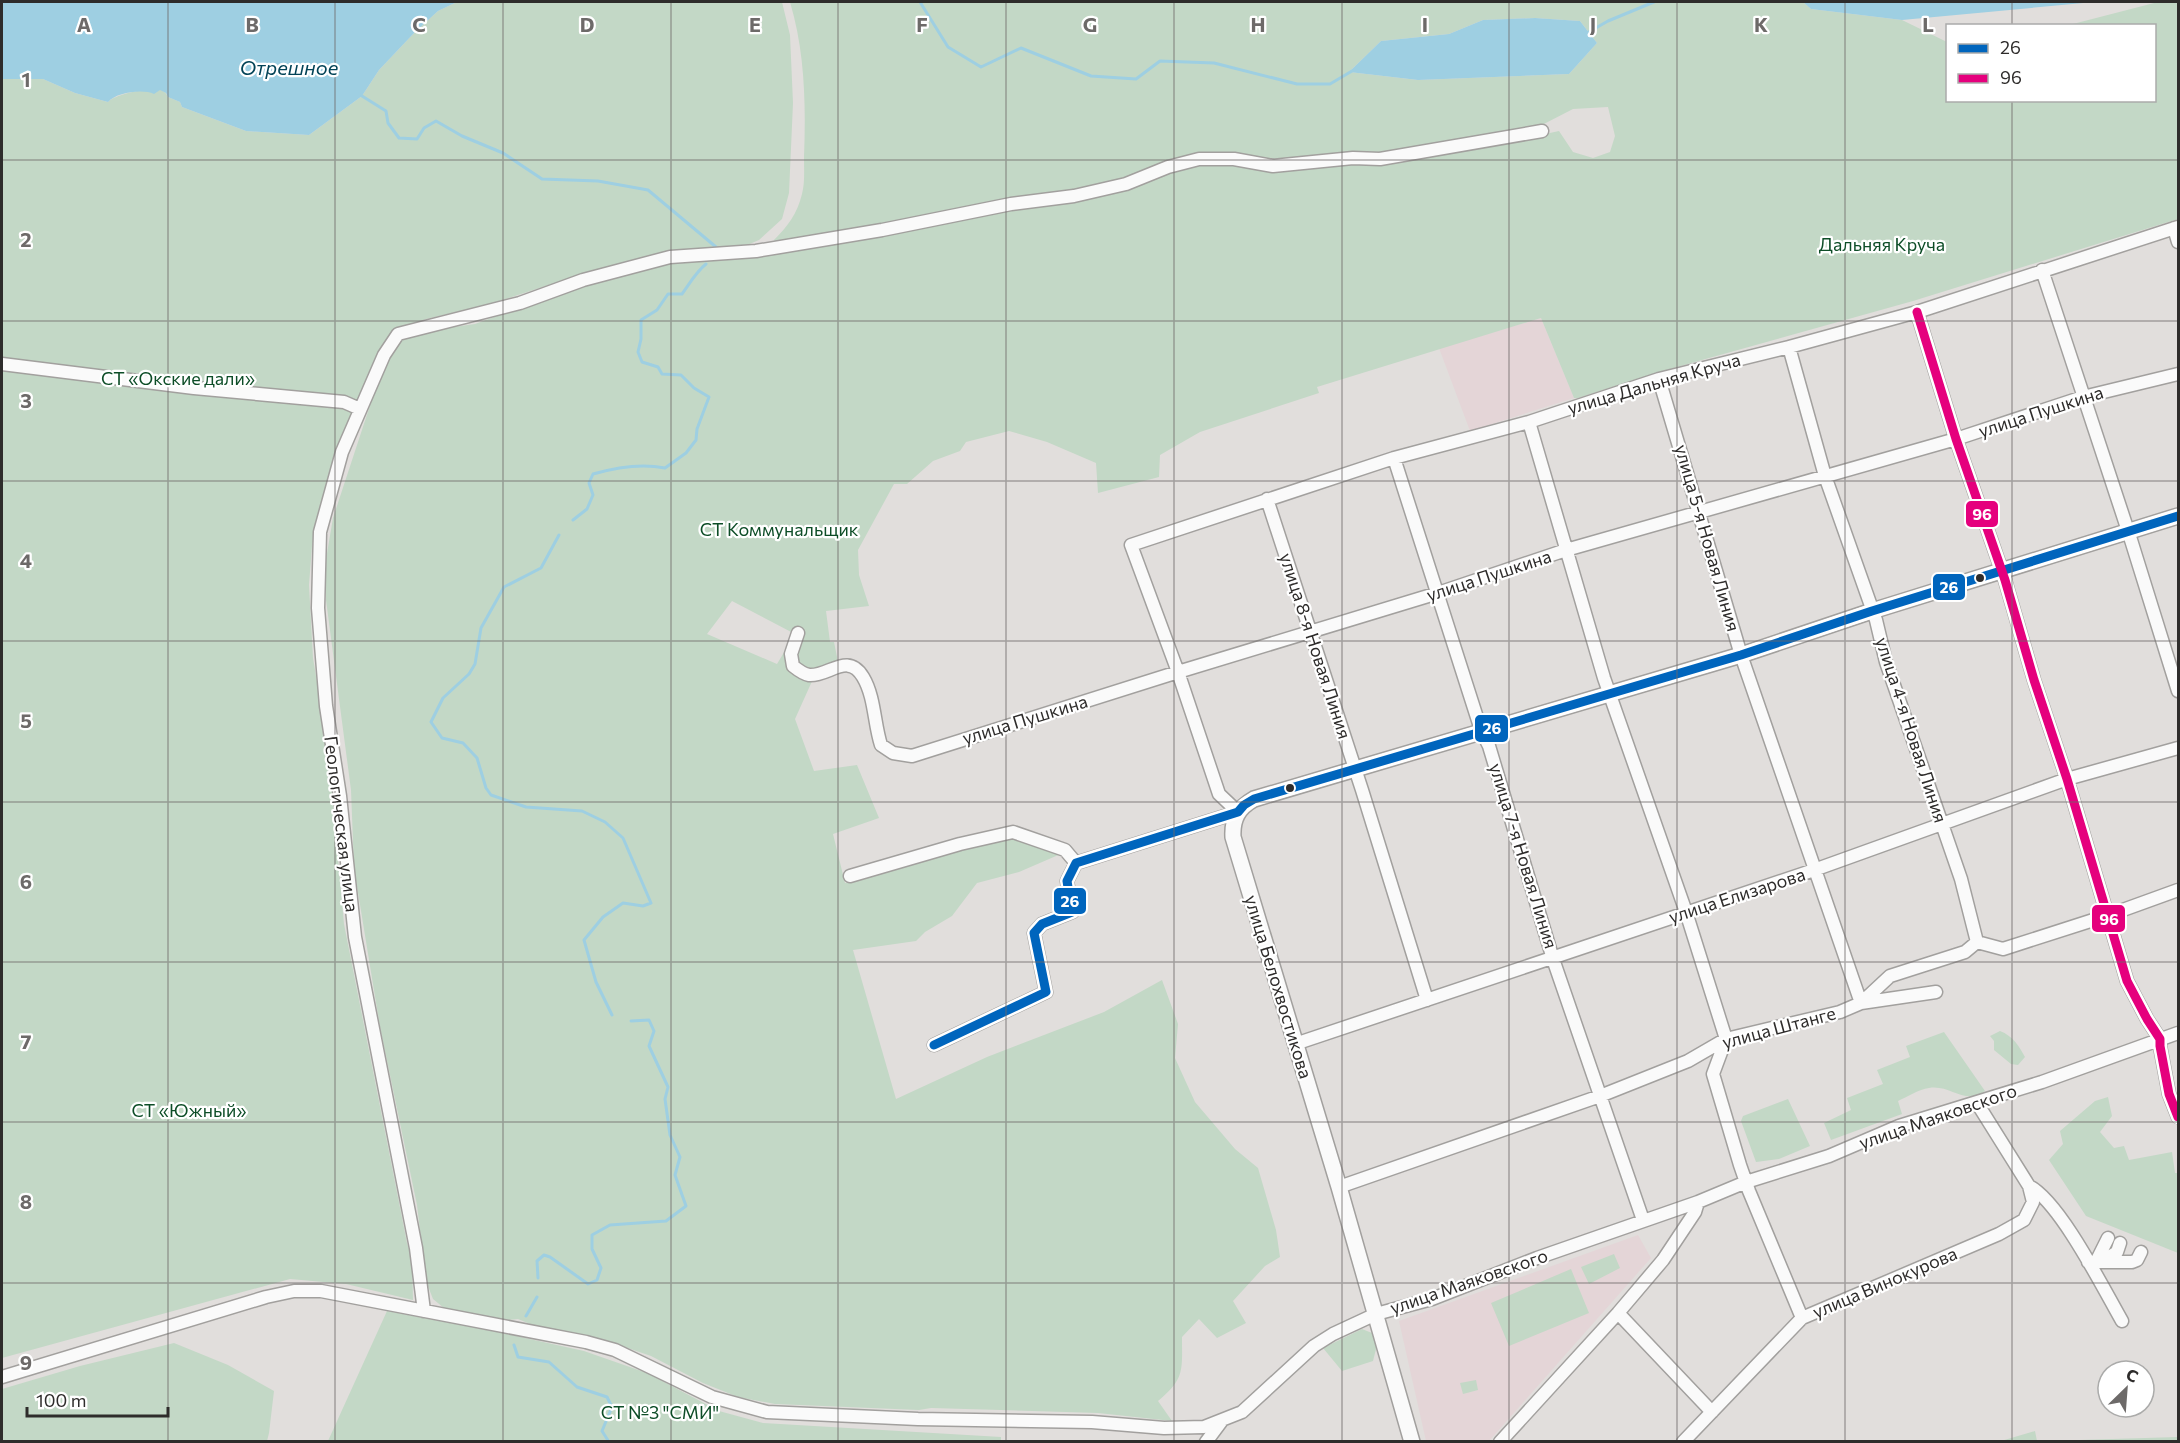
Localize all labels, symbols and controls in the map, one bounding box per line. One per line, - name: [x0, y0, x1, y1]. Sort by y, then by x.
- text: A: [77, 12, 91, 36]
- text: B: [245, 12, 259, 36]
- text: C: [412, 12, 426, 36]
- text: D: [580, 12, 594, 36]
- text: E: [749, 12, 761, 36]
- text: F: [916, 12, 928, 36]
- text: G: [1083, 12, 1097, 36]
- text: H: [1251, 12, 1266, 36]
- text: I: [1422, 12, 1428, 36]
- text: J: [1590, 12, 1596, 36]
- text: K: [1754, 12, 1768, 36]
- text: L: [1922, 12, 1934, 36]
- legend: [1946, 24, 2156, 102]
- text: 26: [2000, 36, 2021, 58]
- water label: Отрешное: [240, 55, 339, 79]
- text: 96: [2000, 66, 2022, 88]
- text: 1: [21, 67, 31, 91]
- text: 2: [20, 227, 32, 251]
- park label: Дальняя Круча: [1819, 233, 1945, 255]
- street label: улица Дальняя Круча: [1565, 348, 1743, 418]
- park label: СТ «Окские дали»: [101, 367, 255, 389]
- street label: улица Пушкина: [1976, 381, 2106, 442]
- text: 3: [20, 388, 32, 412]
- street label: улица 5-я Новая Линия: [1671, 442, 1745, 634]
- line badge: 96: [1965, 500, 1999, 528]
- text: 96: [1972, 504, 1992, 523]
- park label: СТ Коммунальщик: [700, 518, 859, 540]
- street label: улица Пушкина: [1424, 545, 1554, 606]
- text: 4: [20, 548, 32, 572]
- street label: улица 8-я Новая Линия: [1276, 550, 1356, 741]
- unlabelled marker: [1974, 572, 1986, 584]
- line badge: 26: [1932, 573, 1966, 601]
- text: 26: [1940, 577, 1959, 596]
- street label: улица 4-я Новая Линия: [1872, 634, 1952, 825]
- street label: улица Пушкина: [959, 690, 1090, 749]
- text: 5: [20, 708, 32, 732]
- line badge: 26: [1474, 714, 1509, 743]
- text: 26: [1483, 718, 1502, 737]
- street label: Геологическая улица: [320, 735, 364, 913]
- street label: улица 7-я Новая Линия: [1485, 760, 1563, 951]
- unlabelled marker: [1284, 782, 1296, 794]
- street label: улица Елизарова: [1666, 863, 1808, 927]
- text: 6: [20, 869, 32, 893]
- line badge: 26: [1053, 887, 1087, 915]
- text: 26: [1061, 891, 1080, 910]
- street label: улица Белохвостикова: [1241, 892, 1317, 1081]
- line badge: 96: [2091, 904, 2126, 933]
- text: 96: [2099, 909, 2119, 928]
- street label: улица Штанге: [1719, 1001, 1838, 1053]
- text: 7: [21, 1029, 32, 1053]
- street label: улица Маяковского: [1856, 1079, 2019, 1153]
- park label: СТ «Южный»: [131, 1099, 247, 1121]
- text: 8: [20, 1189, 32, 1213]
- street label: улица Винокурова: [1809, 1242, 1960, 1322]
- street label: улица Маяковского: [1387, 1244, 1550, 1318]
- text: 9: [20, 1350, 32, 1374]
- north arrow: [2096, 1359, 2156, 1419]
- text: С: [2124, 1364, 2142, 1386]
- scale bar: [27, 1380, 168, 1418]
- text: 100 m: [36, 1389, 86, 1411]
- park label: СТ №3 "СМИ": [601, 1401, 719, 1423]

